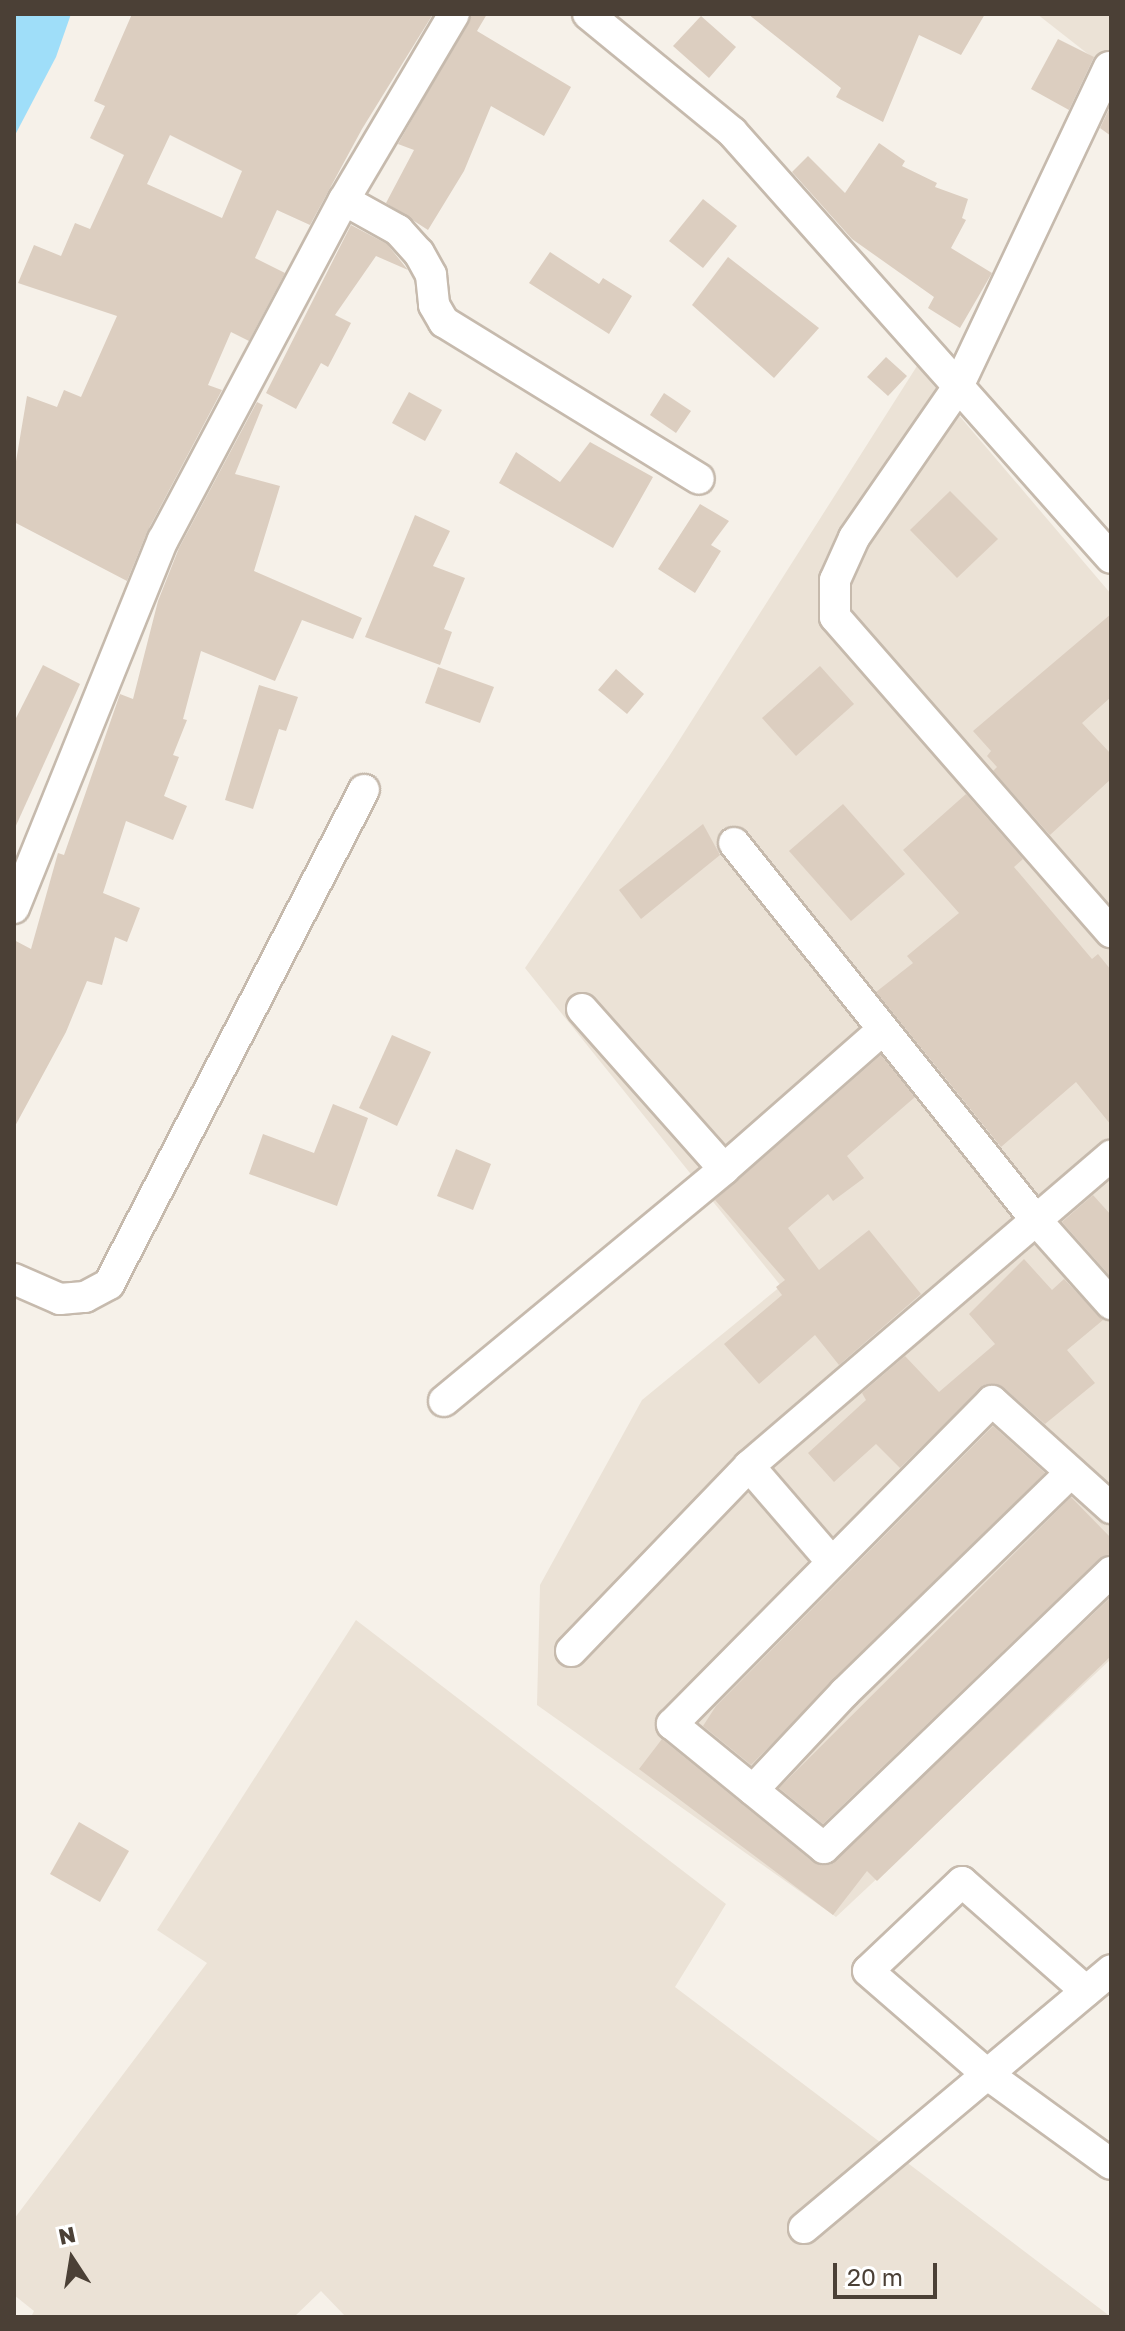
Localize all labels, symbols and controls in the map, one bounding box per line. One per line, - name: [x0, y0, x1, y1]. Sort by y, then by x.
- north arrow: [32, 2219, 112, 2299]
- text: N: [56, 2220, 78, 2250]
- scale bar: [837, 2247, 941, 2297]
- text: 20 m: [847, 2262, 903, 2291]

